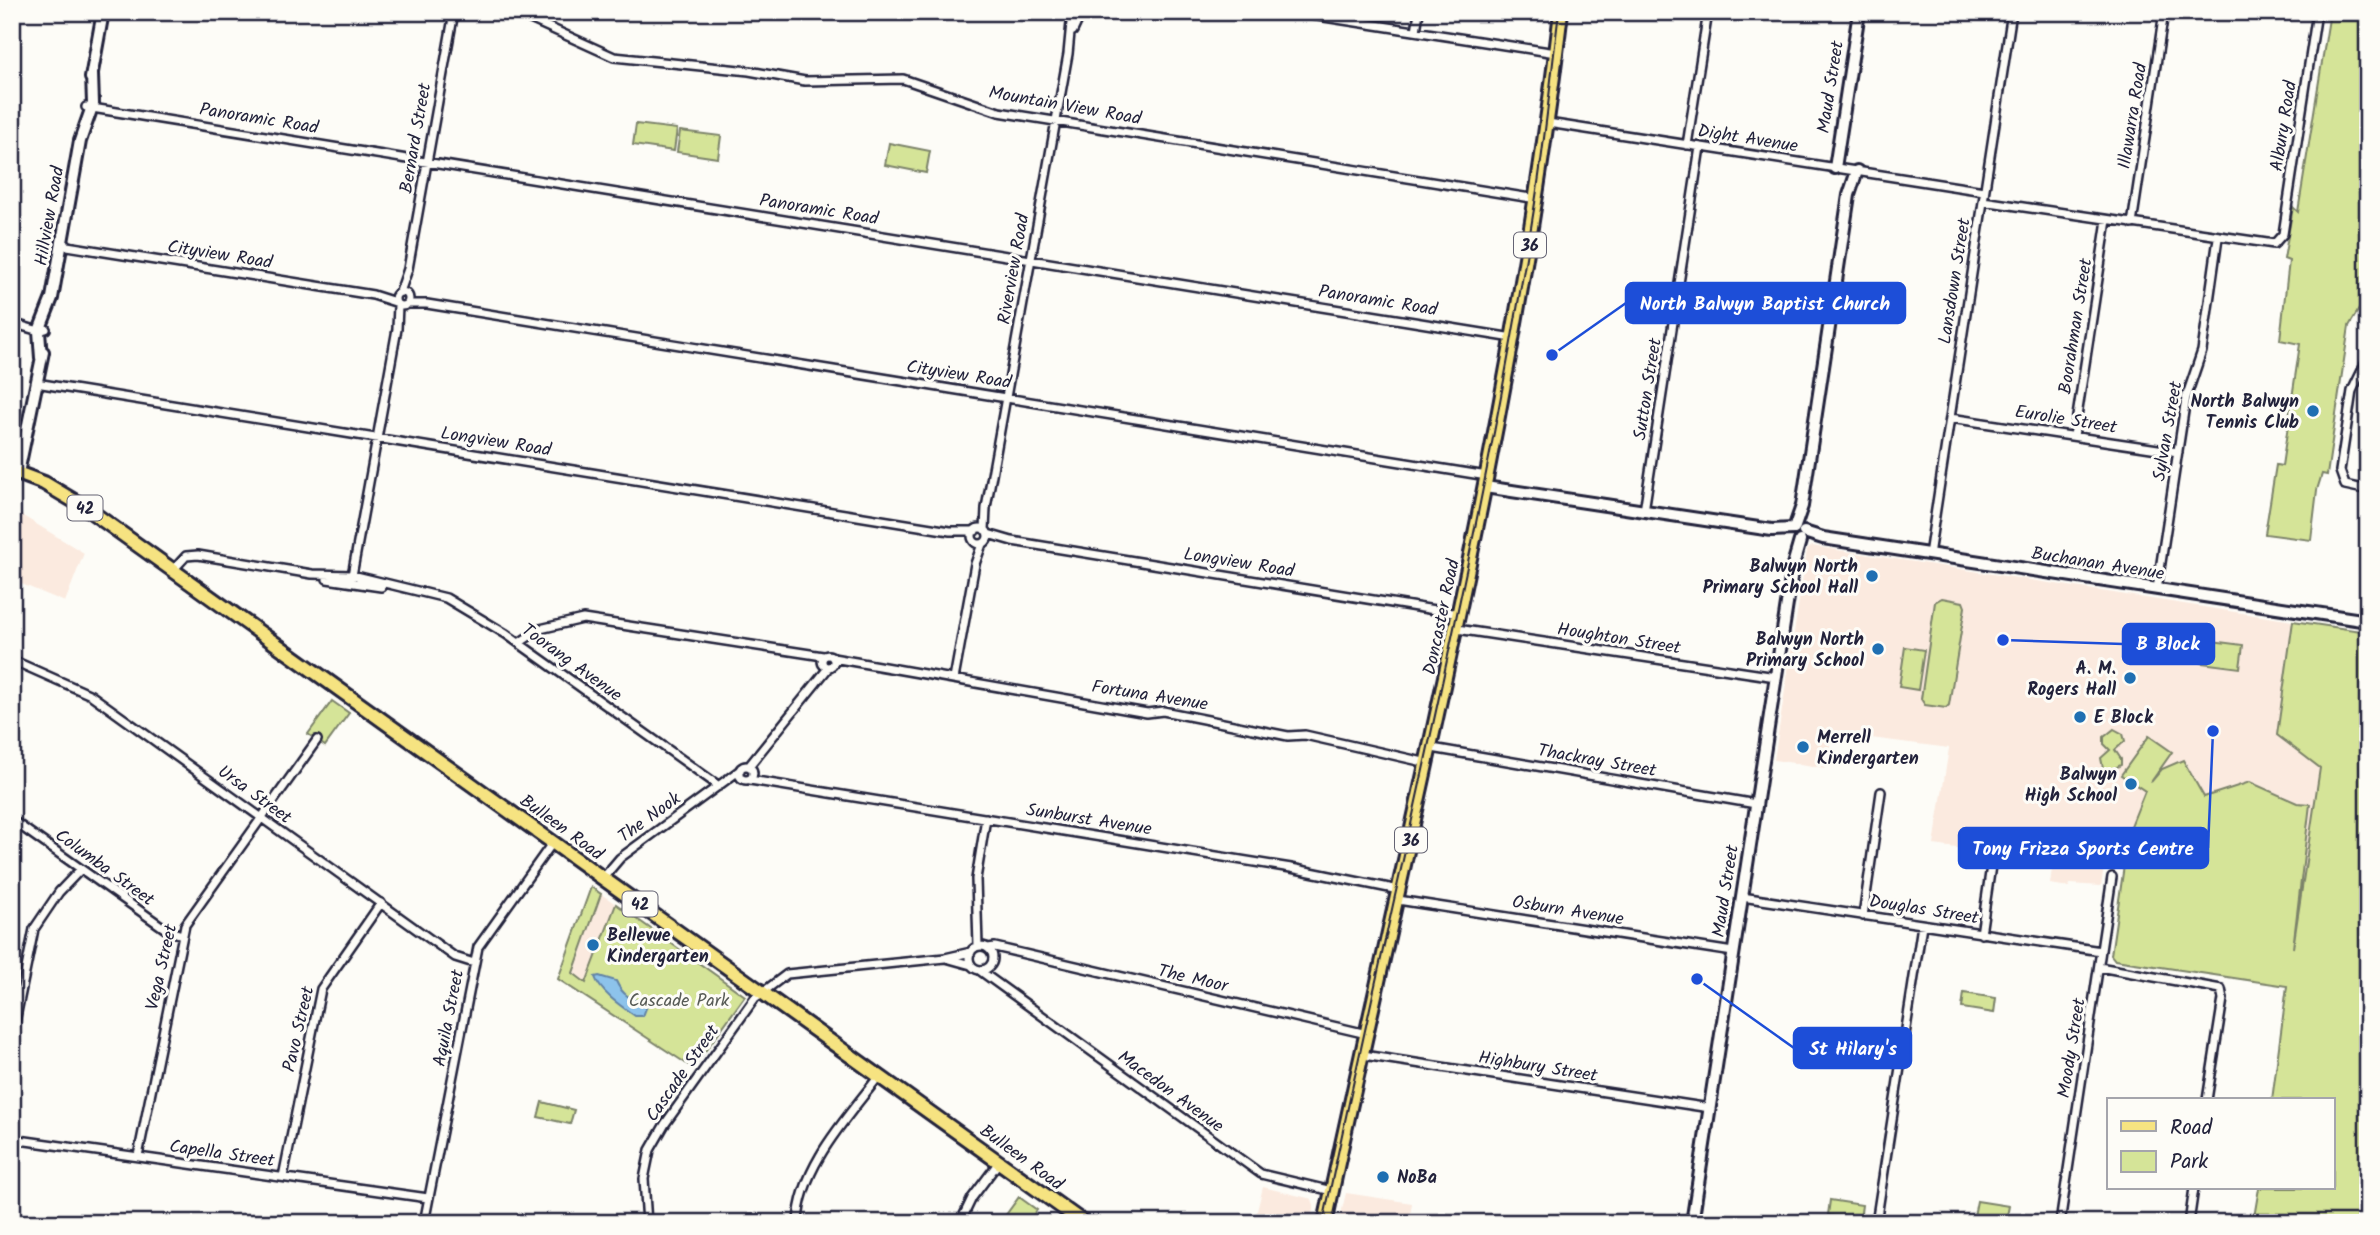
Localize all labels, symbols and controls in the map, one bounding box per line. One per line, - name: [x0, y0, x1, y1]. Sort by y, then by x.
- street label: Maud Street: [1810, 38, 1853, 136]
- street label: Illawarra Road: [2111, 60, 2156, 171]
- street label: Albury Road: [2263, 78, 2306, 174]
- street label: Mountain View Road: [986, 79, 1144, 134]
- street label: Bernard Street: [393, 80, 441, 196]
- street label: Panoramic Road: [197, 96, 321, 143]
- street label: Dight Avenue: [1695, 117, 1800, 162]
- street label: Hillview Road: [27, 163, 74, 268]
- street label: Panoramic Road: [757, 187, 881, 234]
- street label: Riverview Road: [990, 211, 1039, 327]
- street label: Lansdown Street: [1931, 215, 1980, 346]
- road number: 36: [1514, 232, 1546, 258]
- street label: Cityview Road: [165, 233, 275, 278]
- street label: Boorahman Street: [2051, 255, 2102, 396]
- street label: Panoramic Road: [1316, 278, 1440, 325]
- callout: North Balwyn Baptist Church: [1626, 283, 1905, 323]
- text: North Balwyn Baptist Church: [1640, 290, 1891, 320]
- street label: Sutton Street: [1626, 335, 1671, 442]
- street label: Cityview Road: [904, 353, 1014, 398]
- street label: Sylvan Street: [2145, 378, 2192, 483]
- place label: North Balwyn Tennis Club: [2190, 388, 2299, 438]
- street label: Eurolie Street: [2013, 398, 2120, 443]
- marker: North Balwyn Tennis Club: [2305, 403, 2321, 419]
- street label: Longview Road: [438, 419, 554, 466]
- road number: 42: [68, 495, 102, 520]
- street label: Longview Road: [1181, 540, 1297, 587]
- street label: Buchanan Avenue: [2029, 540, 2166, 589]
- place label: Balwyn North Primary School Hall: [1703, 553, 1858, 603]
- street label: Doncaster Road: [1416, 556, 1469, 678]
- marker: Balwyn North Primary School Hall: [1864, 568, 1880, 584]
- street label: Houghton Street: [1555, 615, 1684, 664]
- street label: Toorang Avenue: [515, 617, 628, 710]
- callout: B Block: [2123, 624, 2214, 664]
- place label: Balwyn North Primary School: [1746, 626, 1864, 676]
- text: B Block: [2136, 630, 2200, 660]
- marker: Balwyn North Primary School: [1870, 641, 1886, 657]
- place label: A. M. Rogers Hall: [2027, 655, 2116, 705]
- marker: A. M. Rogers Hall: [2122, 670, 2138, 686]
- street label: Fortuna Avenue: [1090, 673, 1210, 720]
- place label: E Block: [2094, 704, 2154, 733]
- marker: E Block: [2072, 709, 2088, 725]
- place label: Merrell Kindergarten: [1817, 724, 1919, 774]
- street label: Thackray Street: [1535, 737, 1659, 786]
- marker: Merrell Kindergarten: [1795, 739, 1811, 755]
- street label: Ursa Street: [211, 758, 298, 833]
- place label: Balwyn High School: [2025, 761, 2117, 811]
- marker: Balwyn High School: [2123, 776, 2139, 792]
- street label: The Nook: [612, 785, 688, 851]
- street label: Bulleen Road: [513, 788, 610, 869]
- street label: Sunburst Avenue: [1024, 796, 1154, 845]
- street label: Columba Street: [48, 822, 161, 915]
- road number: 36: [1395, 828, 1427, 852]
- callout: Tony Frizza Sports Centre: [1959, 828, 2208, 868]
- text: Tony Frizza Sports Centre: [1972, 835, 2194, 865]
- street label: Maud Street: [1705, 842, 1748, 940]
- street label: Osburn Avenue: [1510, 888, 1626, 935]
- street label: Douglas Street: [1867, 888, 1982, 934]
- road number: 42: [622, 891, 658, 916]
- street label: Vega Street: [138, 920, 187, 1013]
- place label: Bellevue Kindergarten: [607, 922, 709, 972]
- marker: Bellevue Kindergarten: [585, 937, 601, 953]
- street label: The Moor: [1155, 957, 1232, 1002]
- street label: Aquila Street: [426, 966, 473, 1069]
- street label: Pavo Street: [276, 983, 324, 1075]
- park label: Cascade Park: [629, 987, 730, 1016]
- street label: Moody Street: [2050, 995, 2095, 1100]
- street label: Cascade Street: [639, 1018, 728, 1129]
- callout: St Hilary's: [1794, 1028, 1911, 1068]
- text: St Hilary's: [1809, 1035, 1897, 1065]
- street label: Macedon Avenue: [1111, 1044, 1229, 1141]
- street label: Highbury Street: [1476, 1044, 1600, 1091]
- legend: [2107, 1098, 2334, 1190]
- text: Road: [2170, 1112, 2213, 1145]
- street label: Bulleen Road: [973, 1118, 1070, 1199]
- street label: Capella Street: [167, 1133, 277, 1176]
- text: Park: [2170, 1146, 2208, 1179]
- place label: NoBa: [1397, 1164, 1437, 1193]
- marker: NoBa: [1375, 1169, 1391, 1185]

